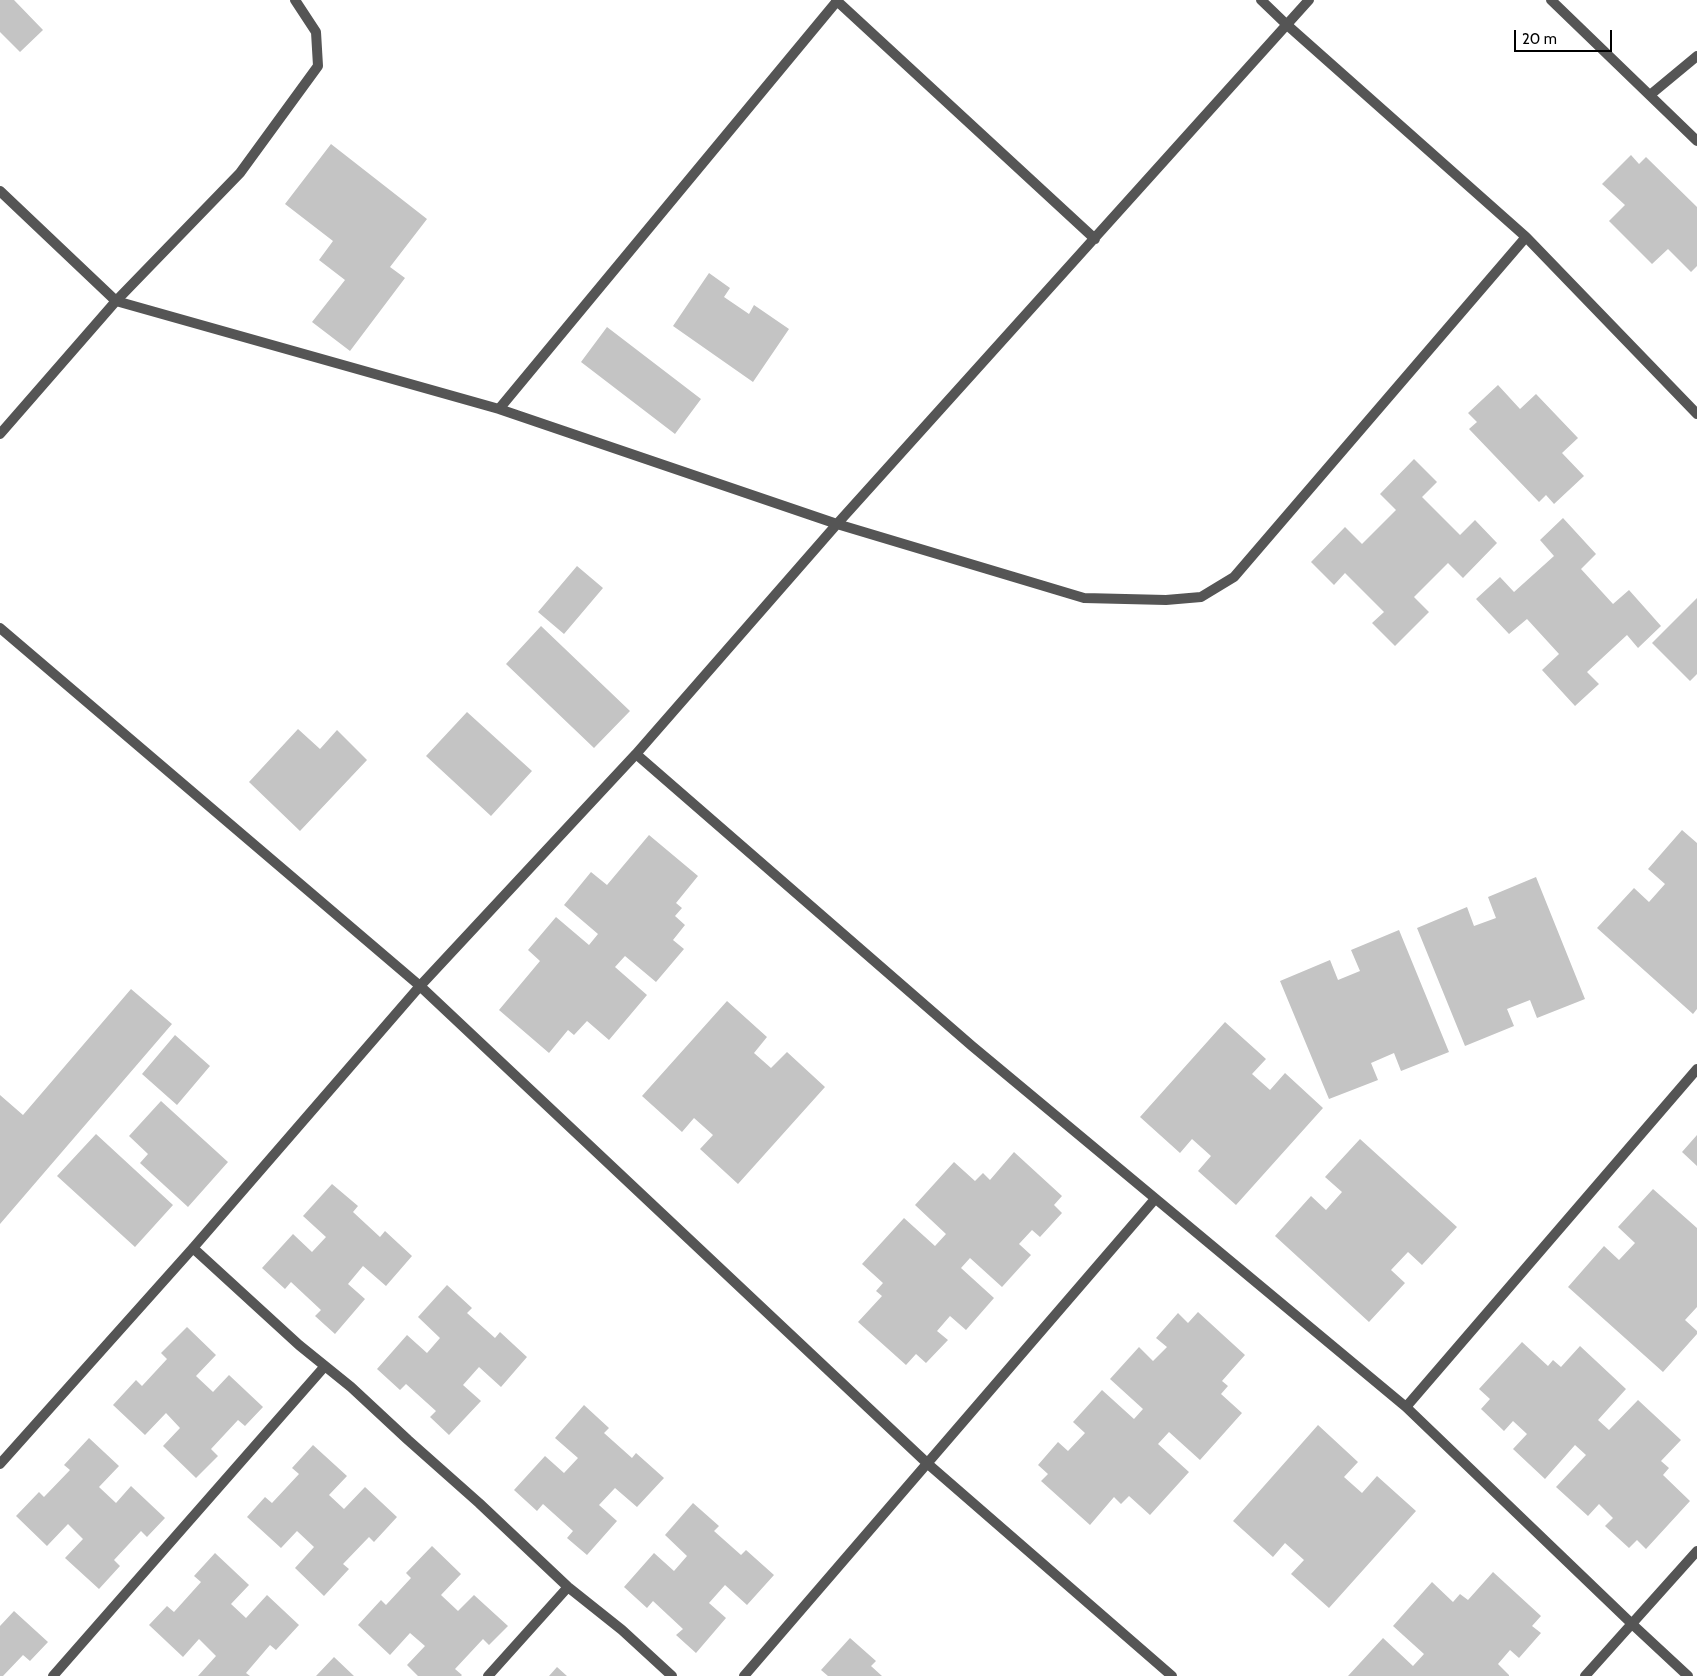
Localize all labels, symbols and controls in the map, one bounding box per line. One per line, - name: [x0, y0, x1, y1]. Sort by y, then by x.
- scale bar: [1517, 20, 1614, 52]
- text: 20 m: [1522, 30, 1557, 48]

